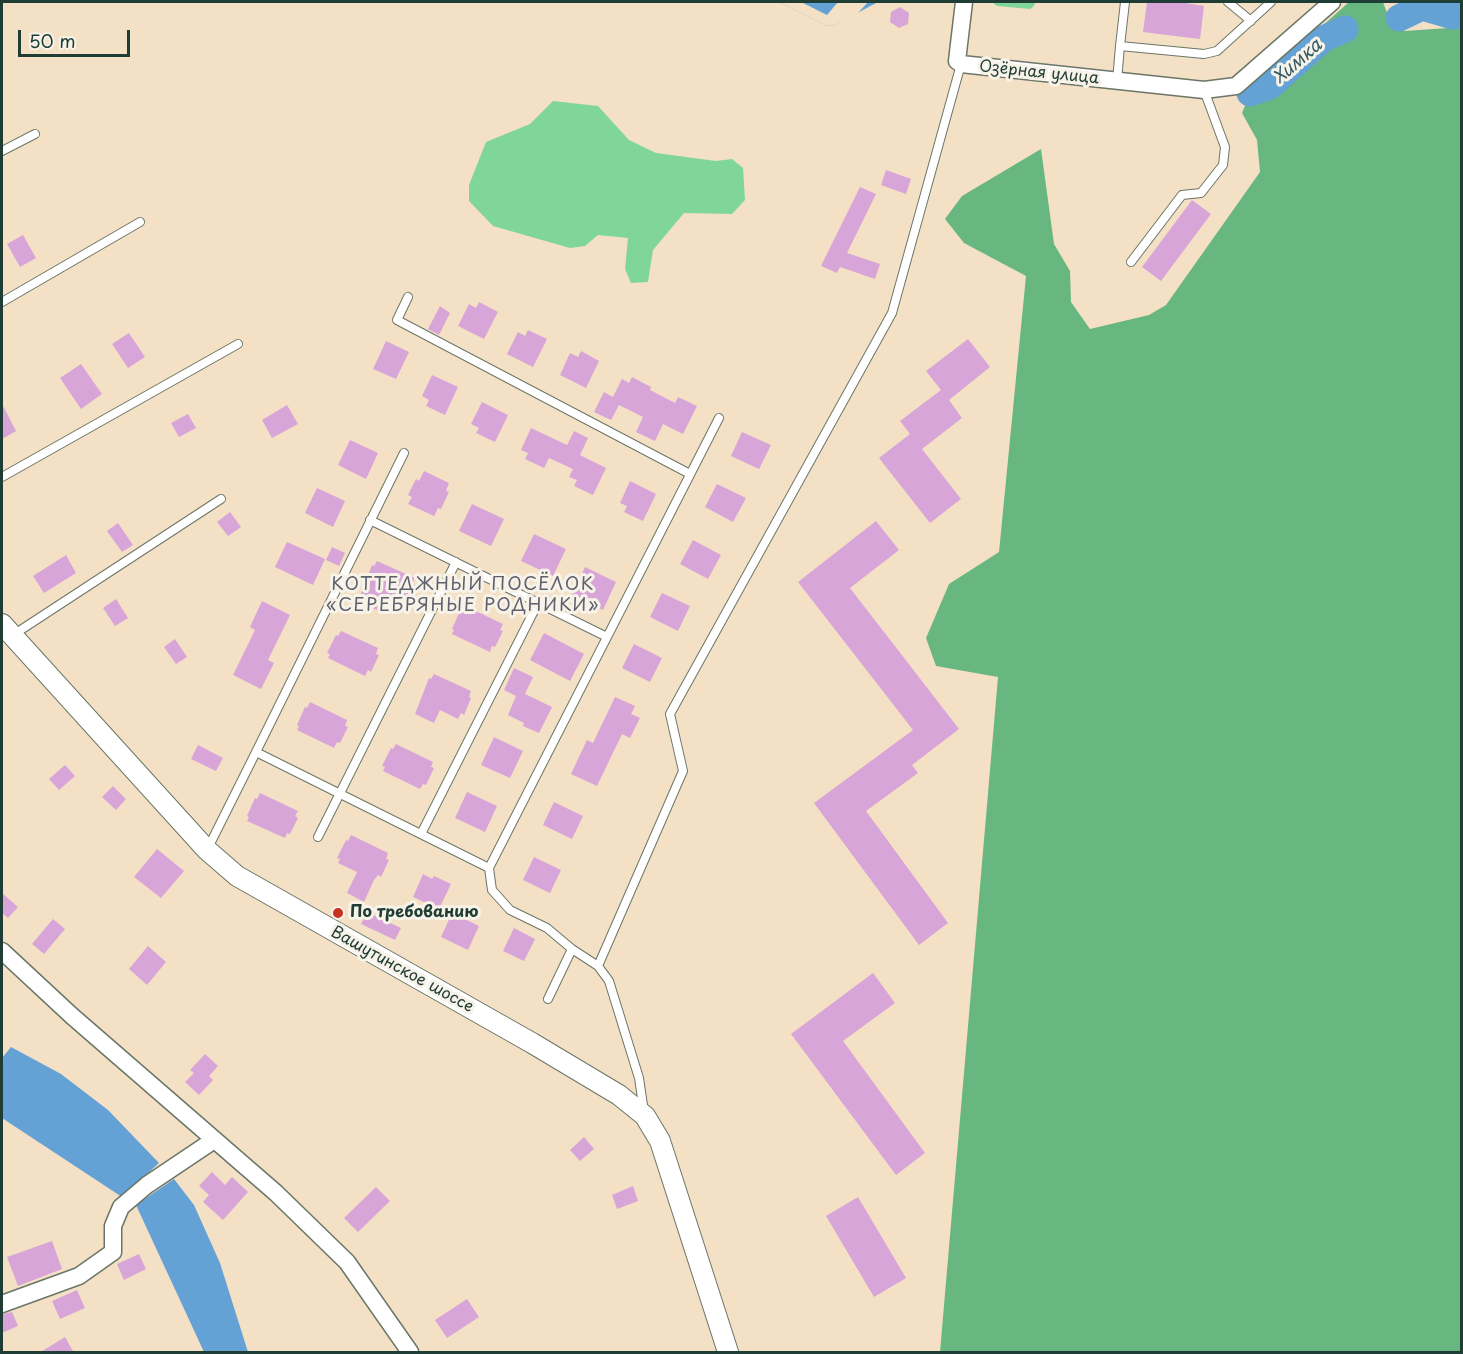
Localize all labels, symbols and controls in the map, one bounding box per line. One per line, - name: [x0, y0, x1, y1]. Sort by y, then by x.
- scale bar: [21, 18, 134, 56]
- text: 50 m: [29, 27, 76, 54]
- water label: Химка: [1269, 35, 1327, 89]
- street label: Озёрная улица: [978, 57, 1100, 89]
- district label: КОТТЕДЖНЫЙ ПОСЁЛОК «СЕРЕБРЯНЫЕ РОДНИКИ»: [327, 574, 599, 616]
- place label: По требованию: [350, 903, 478, 923]
- marker: По требованию: [331, 906, 345, 920]
- street label: Вашутинское шоссе: [327, 923, 477, 1017]

